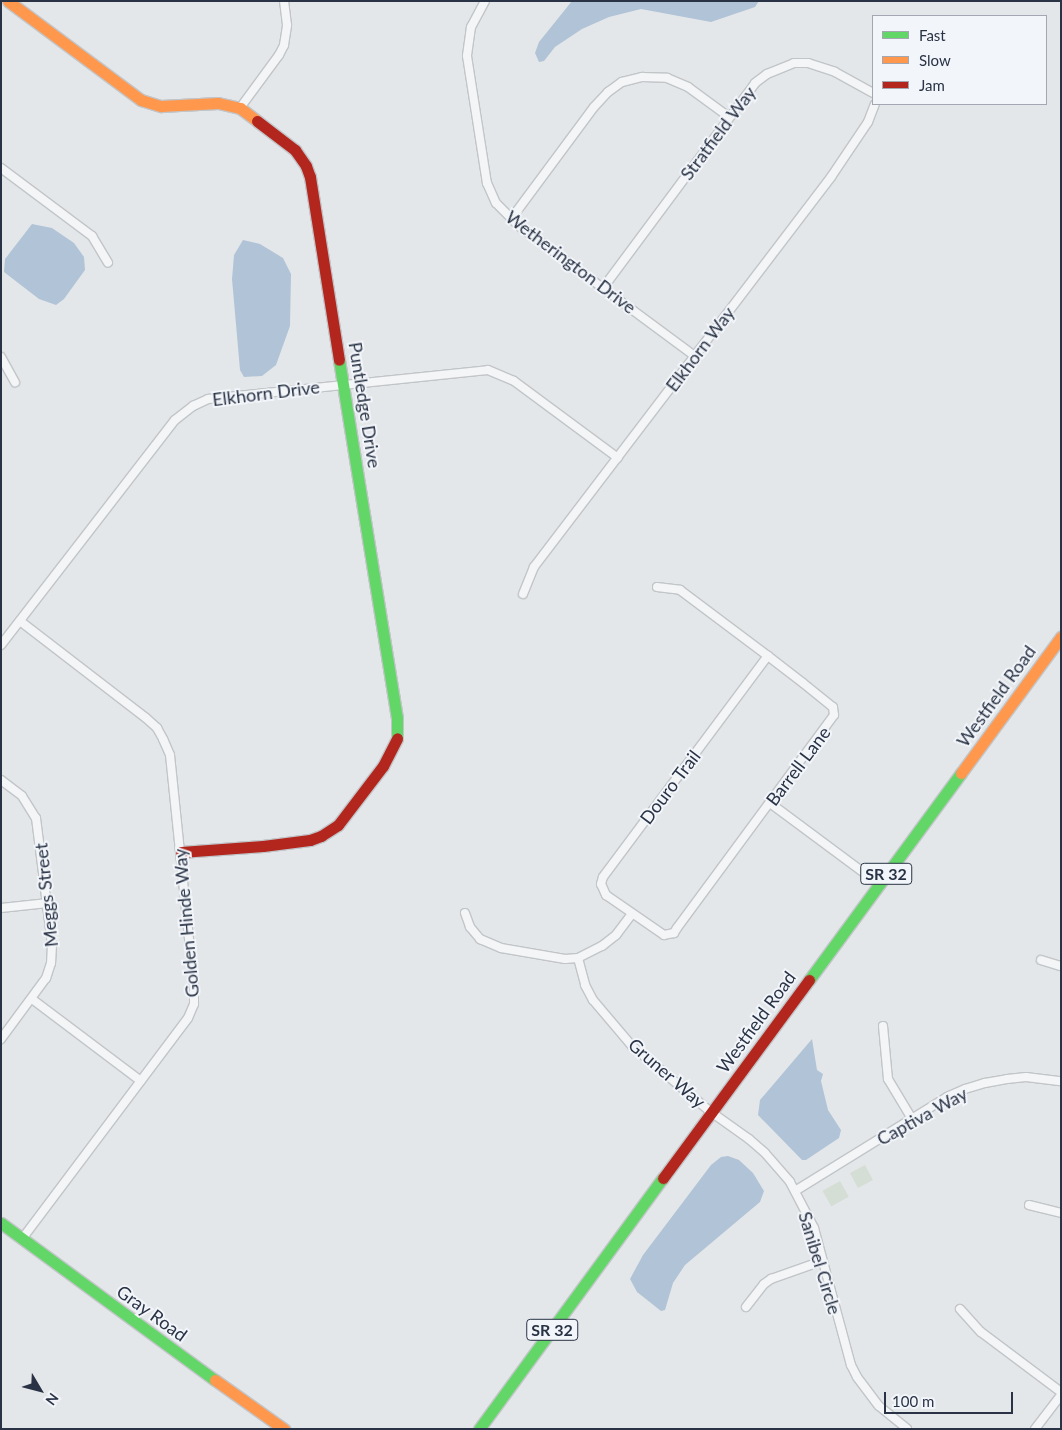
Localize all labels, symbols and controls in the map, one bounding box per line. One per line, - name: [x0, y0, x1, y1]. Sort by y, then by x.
- legend: [872, 15, 1047, 105]
- text: Fast: [919, 26, 946, 44]
- text: Slow: [919, 51, 951, 69]
- text: Jam: [919, 76, 945, 94]
- street label: Stratfield Way: [676, 82, 760, 184]
- street label: Wetherington Drive: [502, 206, 640, 318]
- street label: Elkhorn Way: [661, 302, 739, 396]
- street label: Puntledge Drive: [344, 340, 386, 470]
- street label: Elkhorn Drive: [211, 376, 321, 410]
- street label: Westfield Road: [952, 641, 1040, 751]
- street label: Barrell Lane: [761, 722, 835, 810]
- street label: Douro Trail: [635, 746, 705, 828]
- street label: Meggs Street: [30, 842, 62, 948]
- street label: Golden Hinde Way: [169, 848, 203, 998]
- road number: SR 32: [860, 861, 912, 888]
- street label: Westfield Road: [712, 967, 800, 1077]
- street label: Gruner Way: [624, 1033, 710, 1113]
- street label: Captiva Way: [873, 1082, 971, 1150]
- street label: Sanibel Circle: [794, 1209, 846, 1317]
- street label: Gray Road: [113, 1280, 191, 1346]
- road number: SR 32: [526, 1316, 578, 1344]
- north arrow: [15, 1365, 65, 1415]
- scale bar: [887, 1382, 1016, 1414]
- text: N: [42, 1390, 62, 1409]
- text: 100 m: [892, 1392, 934, 1410]

